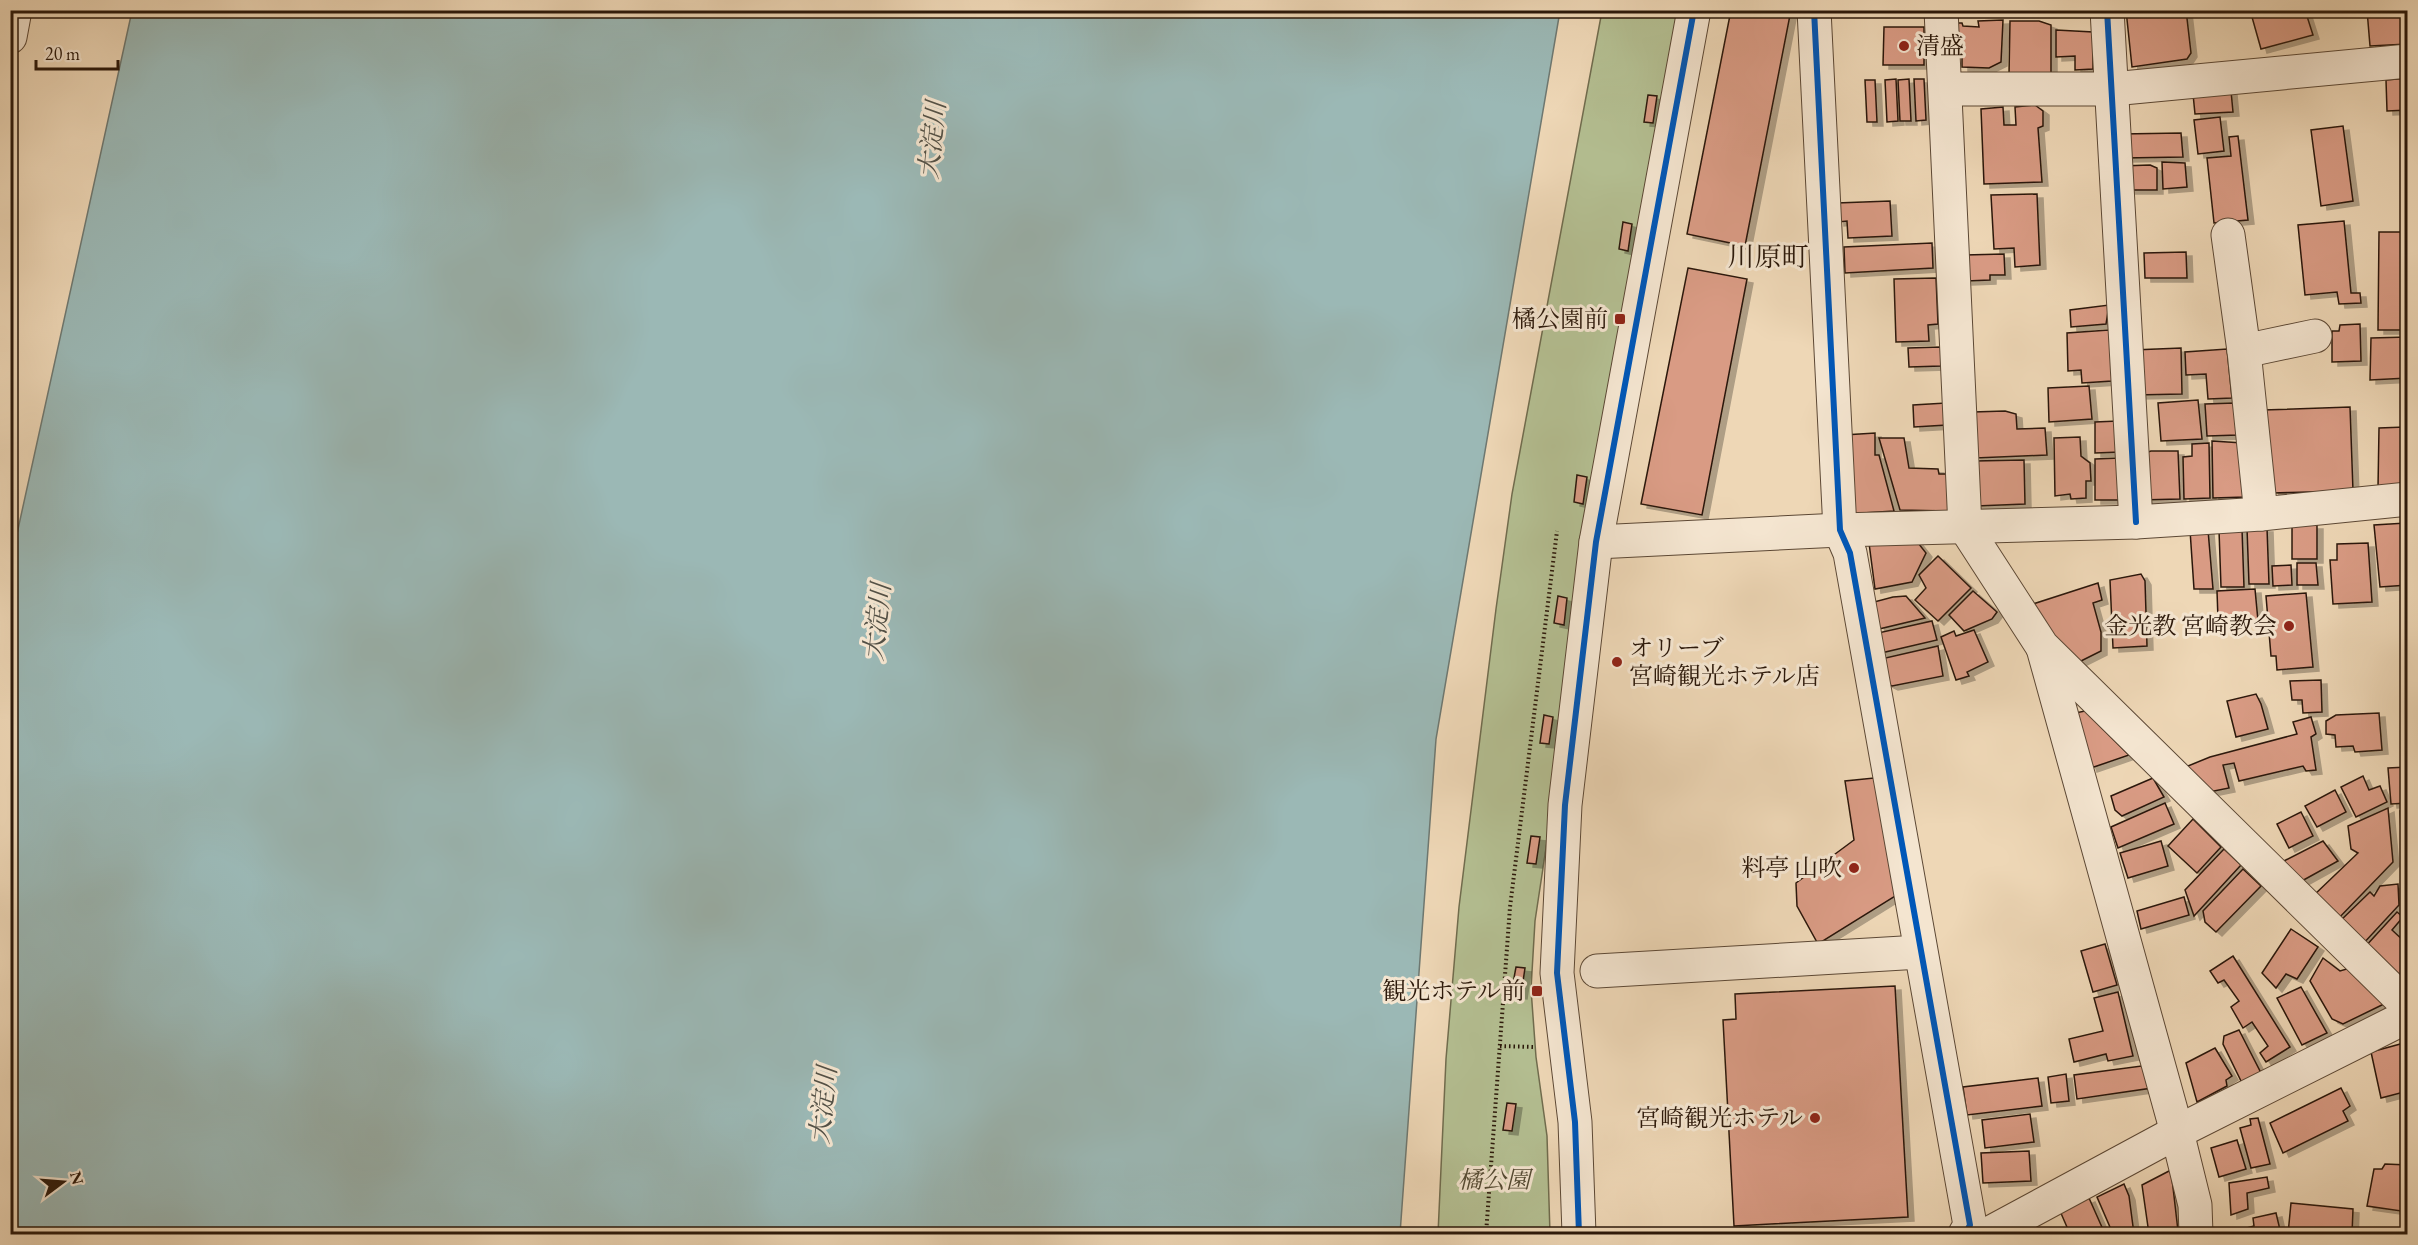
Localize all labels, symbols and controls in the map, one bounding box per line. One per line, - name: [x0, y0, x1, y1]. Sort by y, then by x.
- place label: 清盛: [1916, 30, 1964, 61]
- scale bar: [36, 33, 118, 71]
- marker: 清盛: [1897, 39, 1911, 53]
- text: 20 m: [45, 42, 80, 65]
- water label: 大淀川: [911, 96, 953, 181]
- district label: 川原町: [1728, 239, 1809, 274]
- place label: 橘公園前: [1512, 303, 1608, 334]
- marker: 橘公園前: [1613, 312, 1627, 326]
- water label: 大淀川: [856, 578, 898, 663]
- place label: 金光教 宮崎教会: [2104, 610, 2277, 641]
- marker: 金光教 宮崎教会: [2282, 619, 2296, 633]
- place label: オリーブ 宮崎観光ホテル店: [1629, 632, 1820, 691]
- marker: オリーブ 宮崎観光ホテル店: [1610, 655, 1624, 669]
- place label: 料亭 山吹: [1741, 852, 1842, 883]
- marker: 料亭 山吹: [1847, 861, 1861, 875]
- place label: 観光ホテル前: [1382, 975, 1525, 1006]
- marker: 観光ホテル前: [1530, 984, 1544, 998]
- water label: 大淀川: [802, 1061, 844, 1146]
- place label: 宮崎観光ホテル: [1636, 1102, 1803, 1133]
- marker: 宮崎観光ホテル: [1808, 1111, 1822, 1125]
- north arrow: [33, 1152, 93, 1212]
- park label: 橘公園: [1458, 1164, 1534, 1195]
- text: N: [65, 1169, 89, 1187]

